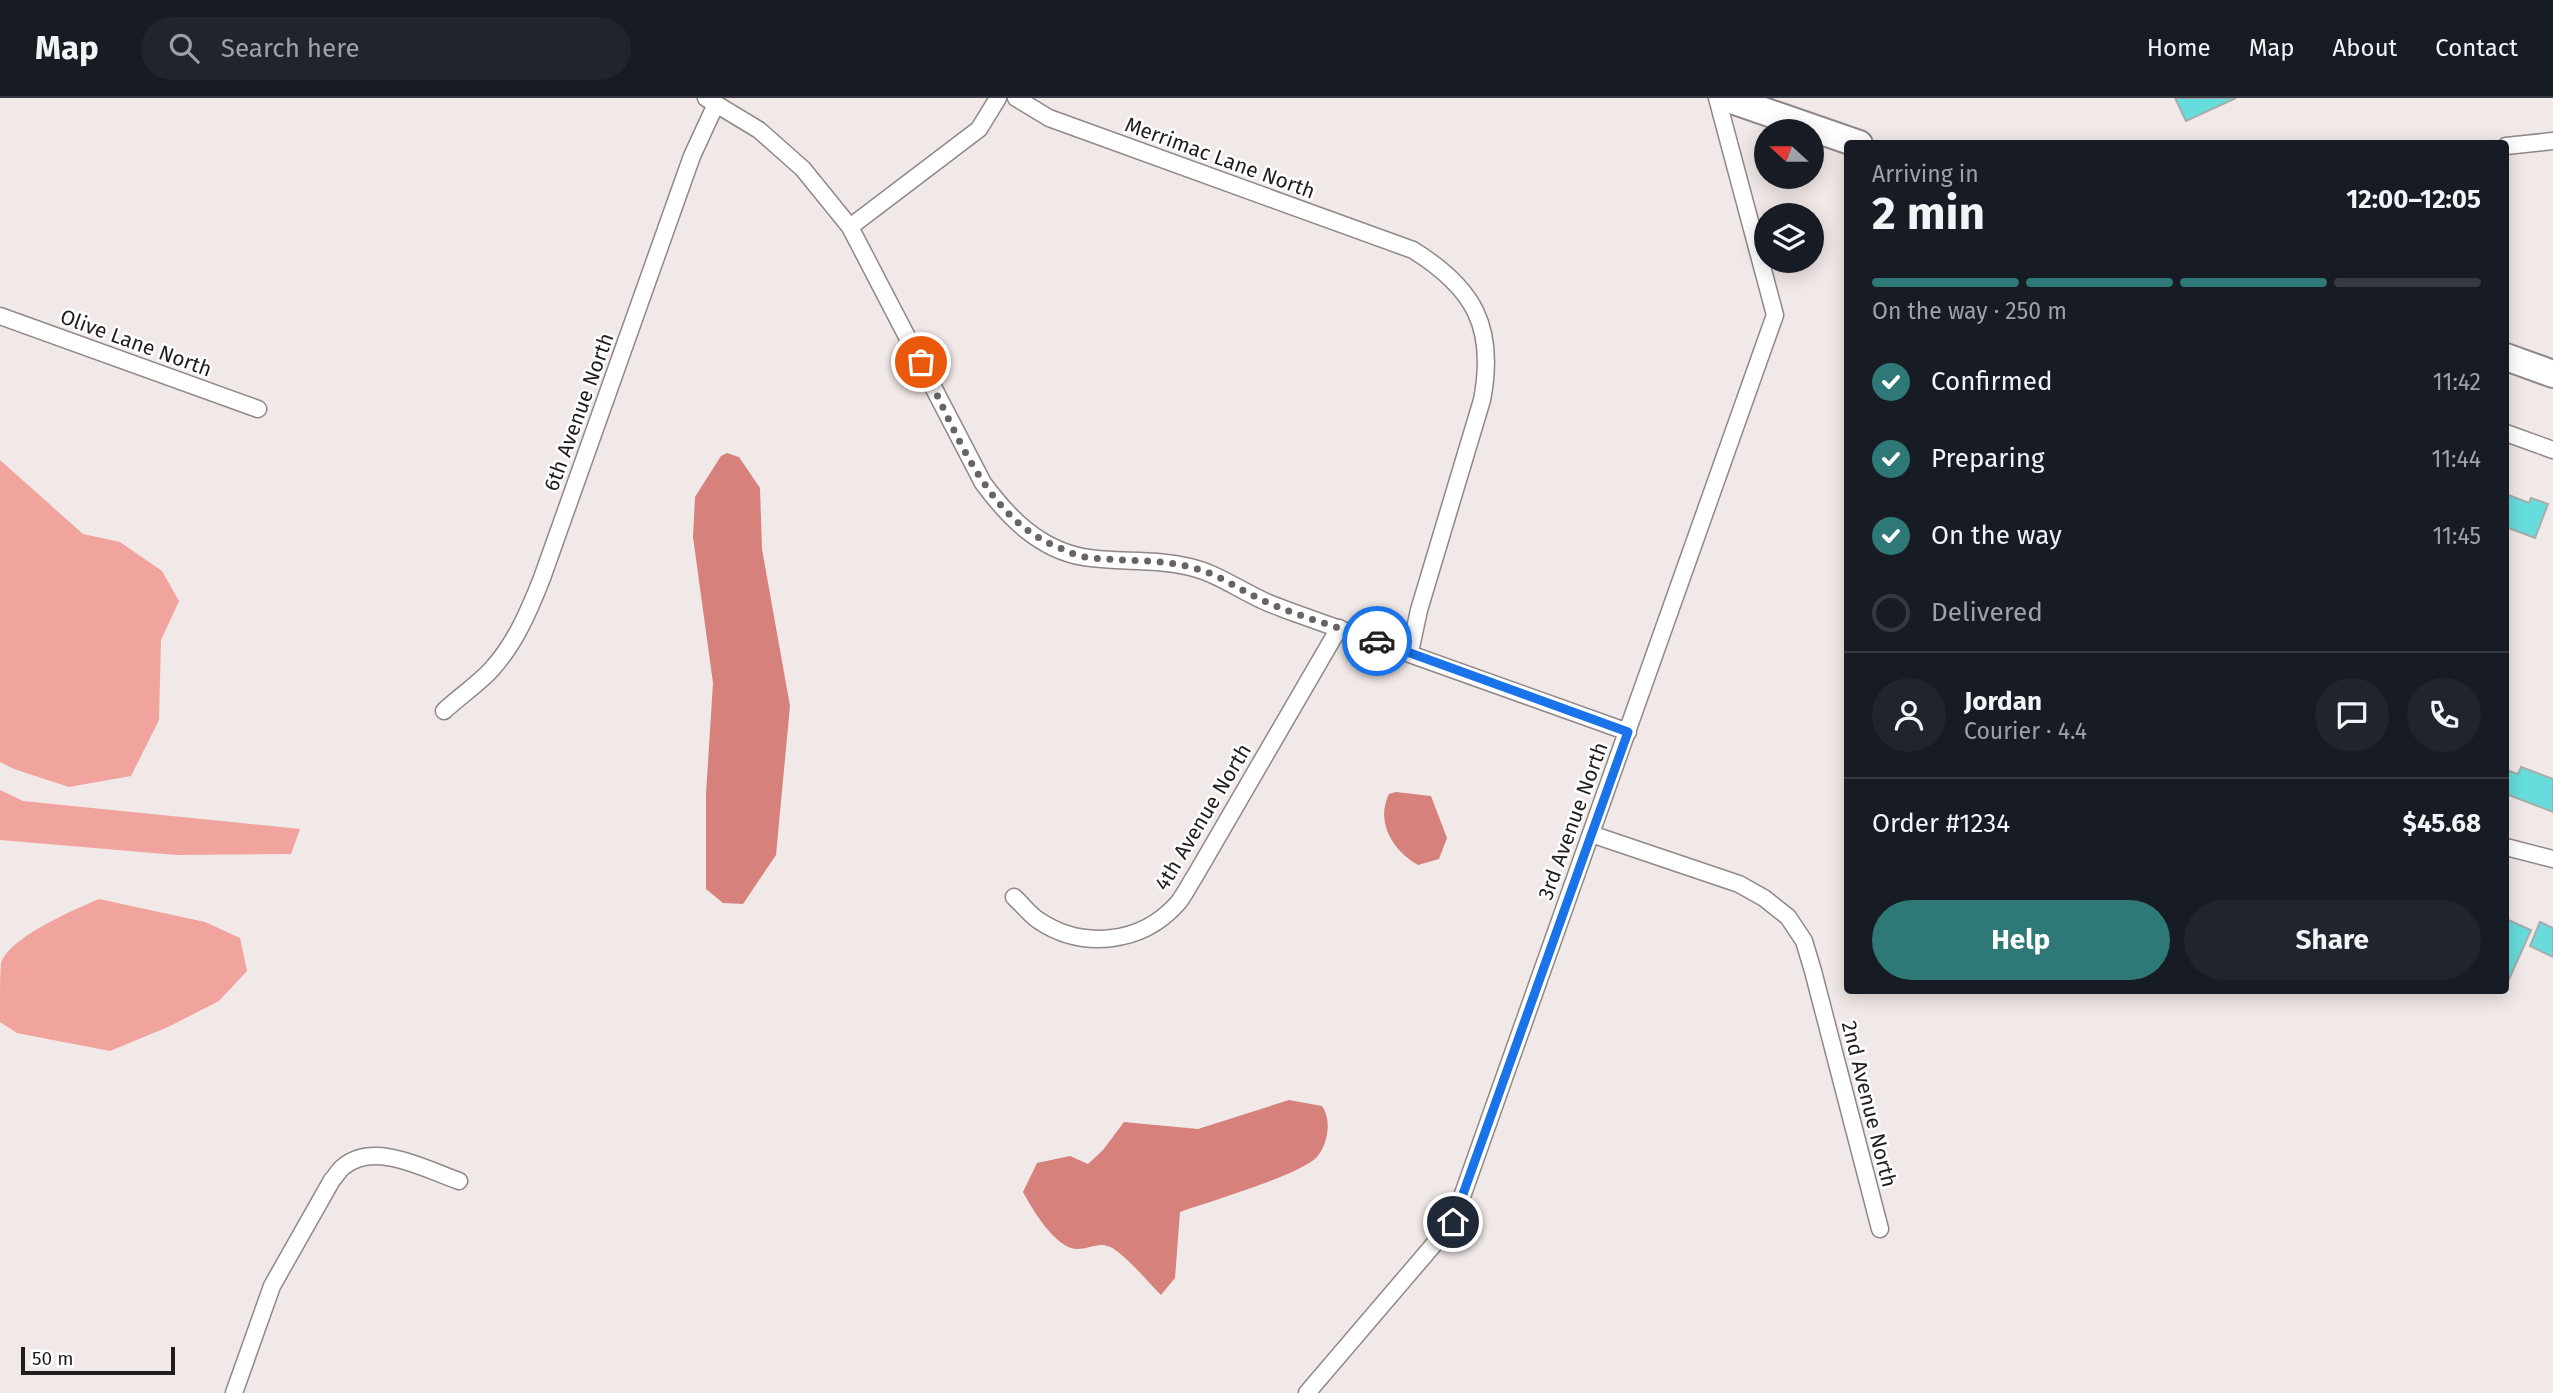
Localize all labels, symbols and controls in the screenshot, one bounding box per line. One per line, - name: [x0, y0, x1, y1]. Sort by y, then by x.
- search box: [141, 17, 631, 80]
- text: Map: [35, 28, 99, 68]
- icon: search: [165, 29, 203, 67]
- text: Search here: [221, 33, 360, 64]
- text: Home: [2147, 34, 2211, 62]
- text: Map: [2249, 34, 2295, 62]
- text: About: [2333, 34, 2397, 62]
- text: Contact: [2435, 34, 2518, 62]
- street label: Merrimac Lane North: [1121, 111, 1319, 205]
- north arrow: [1754, 119, 1824, 189]
- map controls: [1754, 119, 1824, 273]
- text: Arriving in: [1872, 160, 1979, 188]
- text: 12:00–12:05: [2346, 184, 2481, 215]
- text: 2 min: [1872, 186, 1985, 241]
- button: layers: [1754, 203, 1824, 273]
- text: On the way · 250 m: [1872, 297, 2067, 325]
- street label: Olive Lane North: [57, 304, 215, 382]
- street label: 6th Avenue North: [538, 329, 620, 495]
- pin: [891, 332, 951, 392]
- icon: bag: [902, 343, 940, 381]
- icon: check: [1872, 363, 1910, 401]
- text: Confirmed: [1931, 366, 2052, 397]
- text: 11:42: [2433, 368, 2481, 396]
- icon: check: [1872, 440, 1910, 478]
- text: Preparing: [1931, 443, 2044, 474]
- text: 11:44: [2432, 445, 2481, 473]
- icon: check: [1872, 517, 1910, 555]
- text: On the way: [1931, 520, 2062, 551]
- text: 11:45: [2432, 522, 2481, 550]
- text: Delivered: [1931, 597, 2043, 628]
- courier: [1342, 606, 1412, 676]
- icon: car: [1358, 622, 1396, 660]
- button: person: [1872, 678, 1946, 752]
- button: chat: [2315, 678, 2389, 752]
- button: phone: [2407, 678, 2481, 752]
- text: Jordan: [1964, 686, 2042, 717]
- text: Courier · 4.4: [1964, 717, 2087, 745]
- street label: 4th Avenue North: [1149, 739, 1257, 895]
- street label: 3rd Avenue North: [1532, 739, 1614, 903]
- text: Order #1234: [1872, 808, 2010, 839]
- text: $45.68: [2403, 808, 2481, 839]
- button: Help: [1872, 900, 2170, 980]
- button: Share: [2184, 900, 2481, 980]
- street label: 2nd Avenue North: [1836, 1018, 1902, 1190]
- pin: [1423, 1192, 1483, 1252]
- icon: home: [1434, 1203, 1472, 1241]
- scale bar: [21, 1344, 175, 1376]
- text: 50 m: [32, 1347, 73, 1370]

